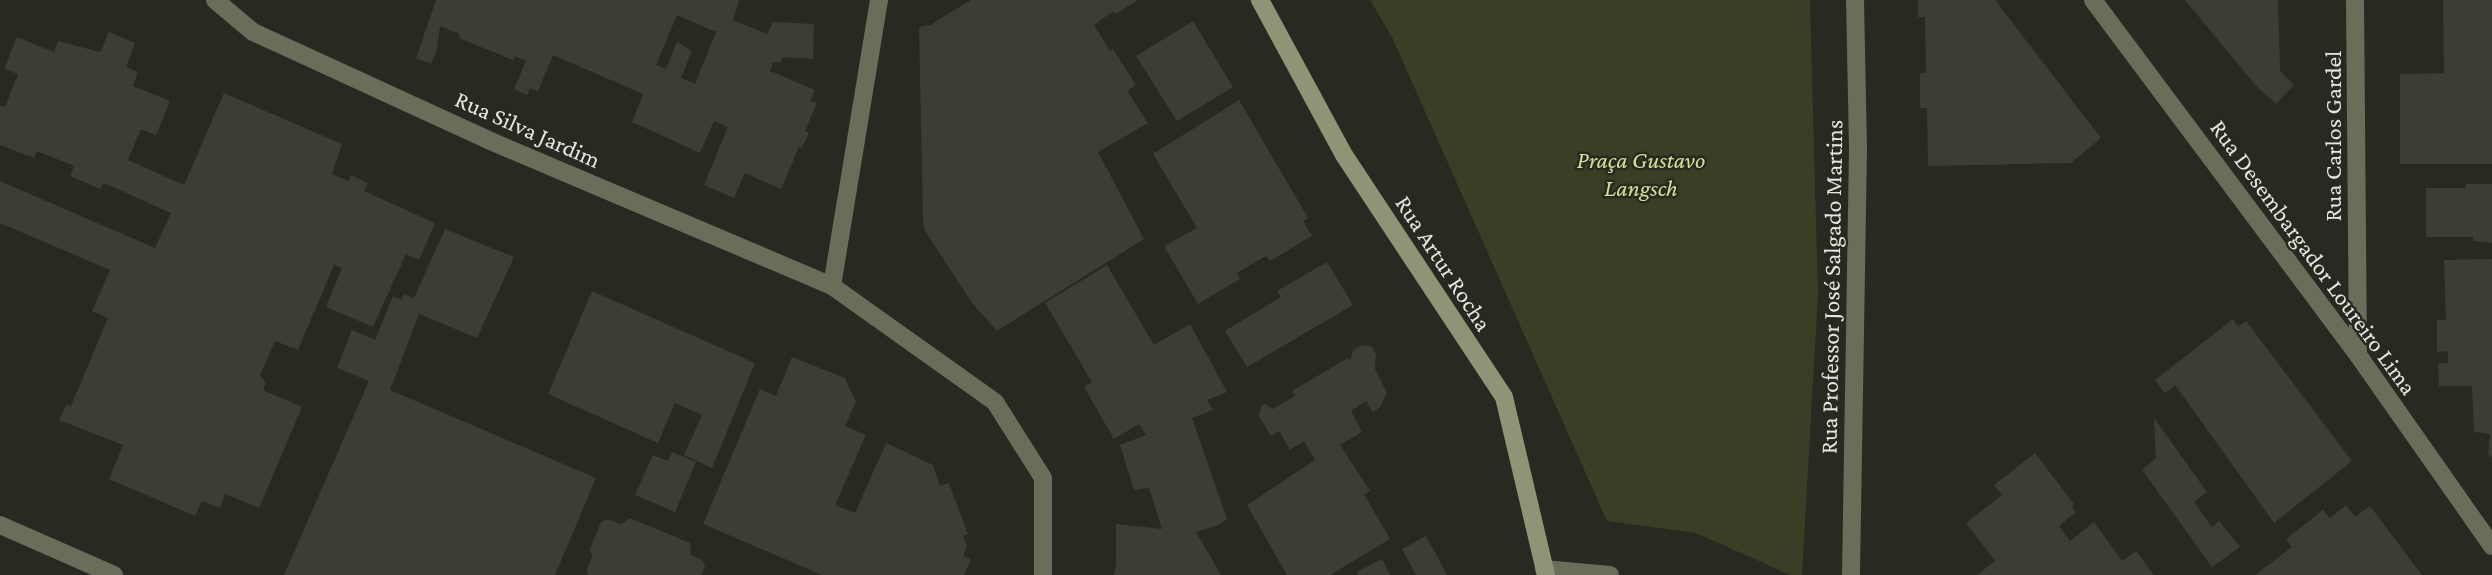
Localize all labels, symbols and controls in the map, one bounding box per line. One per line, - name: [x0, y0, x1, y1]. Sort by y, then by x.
- street label: Rua Carlos Gardel: [2319, 51, 2346, 221]
- street label: Rua Silva Jardim: [451, 85, 605, 173]
- street label: Rua Desembargador Loureiro Lima: [2205, 114, 2423, 400]
- street label: Rua Professor José Salgado Martins: [1815, 120, 1847, 454]
- park label: Praça Gustavo Langsch: [1577, 146, 1705, 201]
- street label: Rua Artur Rocha: [1390, 190, 1498, 336]

